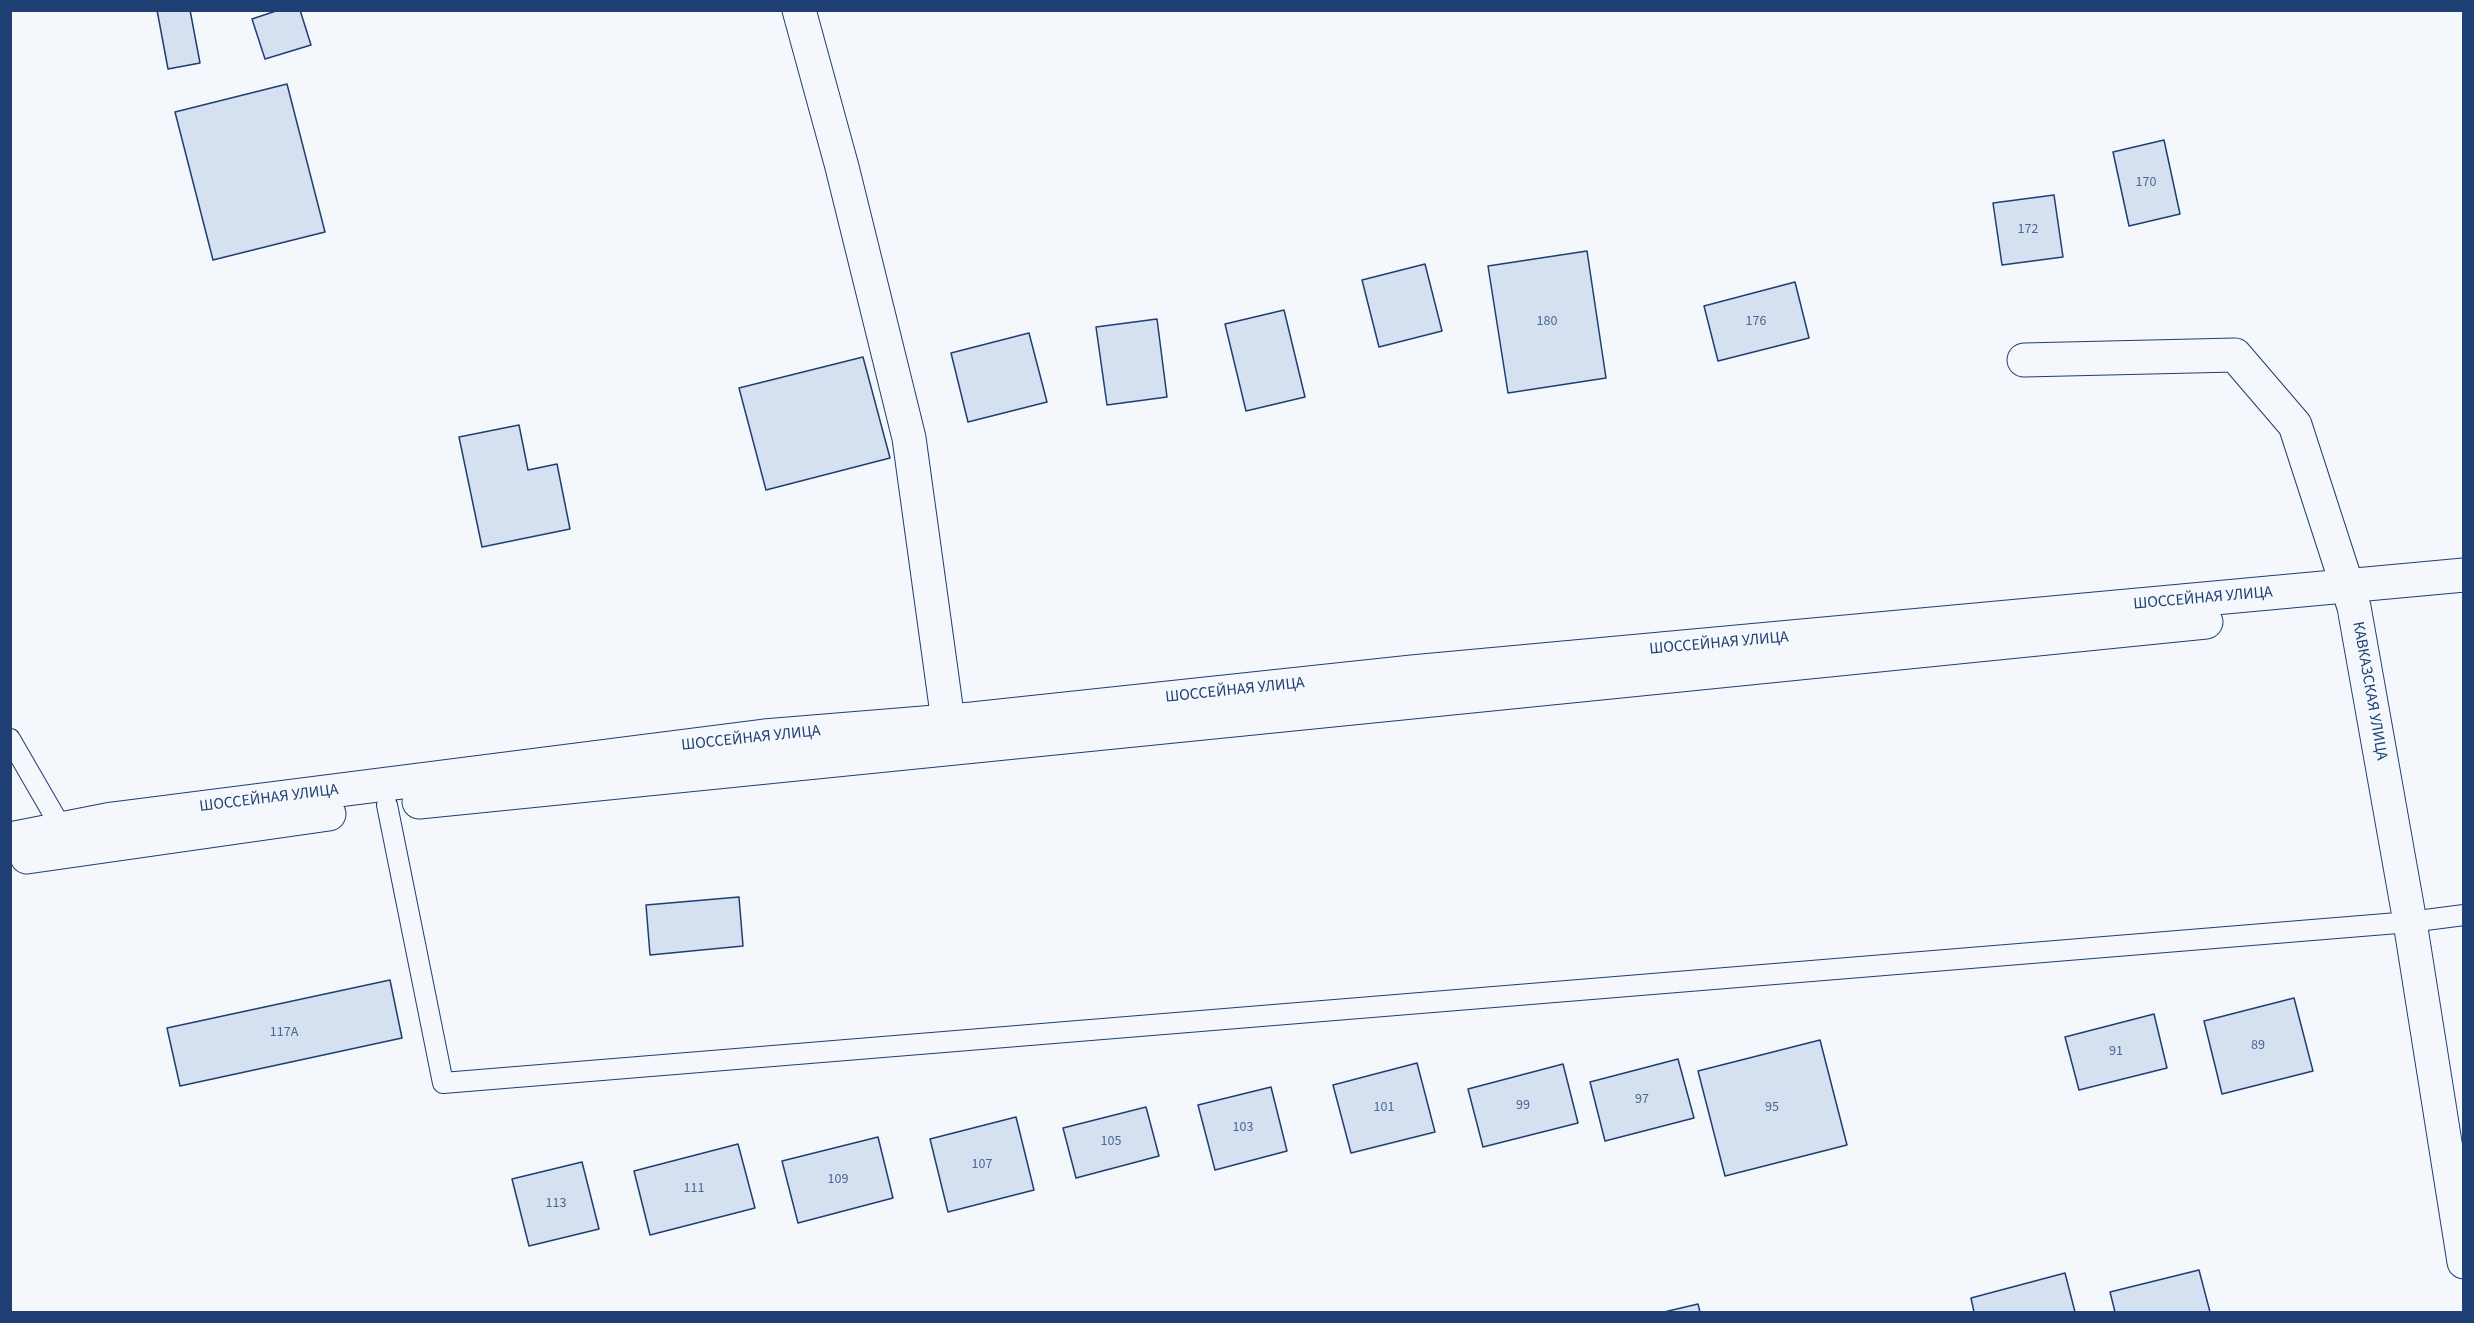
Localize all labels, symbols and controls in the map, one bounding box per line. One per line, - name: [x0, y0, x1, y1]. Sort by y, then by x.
- house number: 170: [2136, 175, 2156, 191]
- house number: 172: [2018, 222, 2038, 238]
- house number: 180: [1537, 314, 1557, 330]
- house number: 176: [1746, 314, 1766, 330]
- street label: ШОССЕЙНАЯ УЛИЦА: [2133, 583, 2273, 615]
- street label: КАВКАЗСКАЯ УЛИЦА: [2347, 620, 2391, 762]
- street label: ШОССЕЙНАЯ УЛИЦА: [1649, 628, 1789, 660]
- street label: ШОССЕЙНАЯ УЛИЦА: [1164, 674, 1306, 708]
- street label: ШОССЕЙНАЯ УЛИЦА: [680, 722, 822, 756]
- street label: ШОССЕЙНАЯ УЛИЦА: [198, 781, 340, 817]
- house number: 117А: [270, 1025, 298, 1041]
- house number: 89: [2251, 1038, 2265, 1054]
- house number: 91: [2109, 1044, 2123, 1060]
- house number: 97: [1635, 1092, 1649, 1108]
- house number: 99: [1516, 1098, 1530, 1114]
- house number: 101: [1374, 1100, 1394, 1116]
- house number: 95: [1765, 1100, 1779, 1116]
- house number: 103: [1233, 1120, 1253, 1136]
- house number: 105: [1101, 1134, 1121, 1150]
- house number: 107: [972, 1157, 992, 1173]
- house number: 109: [828, 1172, 848, 1188]
- house number: 111: [684, 1181, 704, 1197]
- house number: 113: [546, 1196, 566, 1212]

